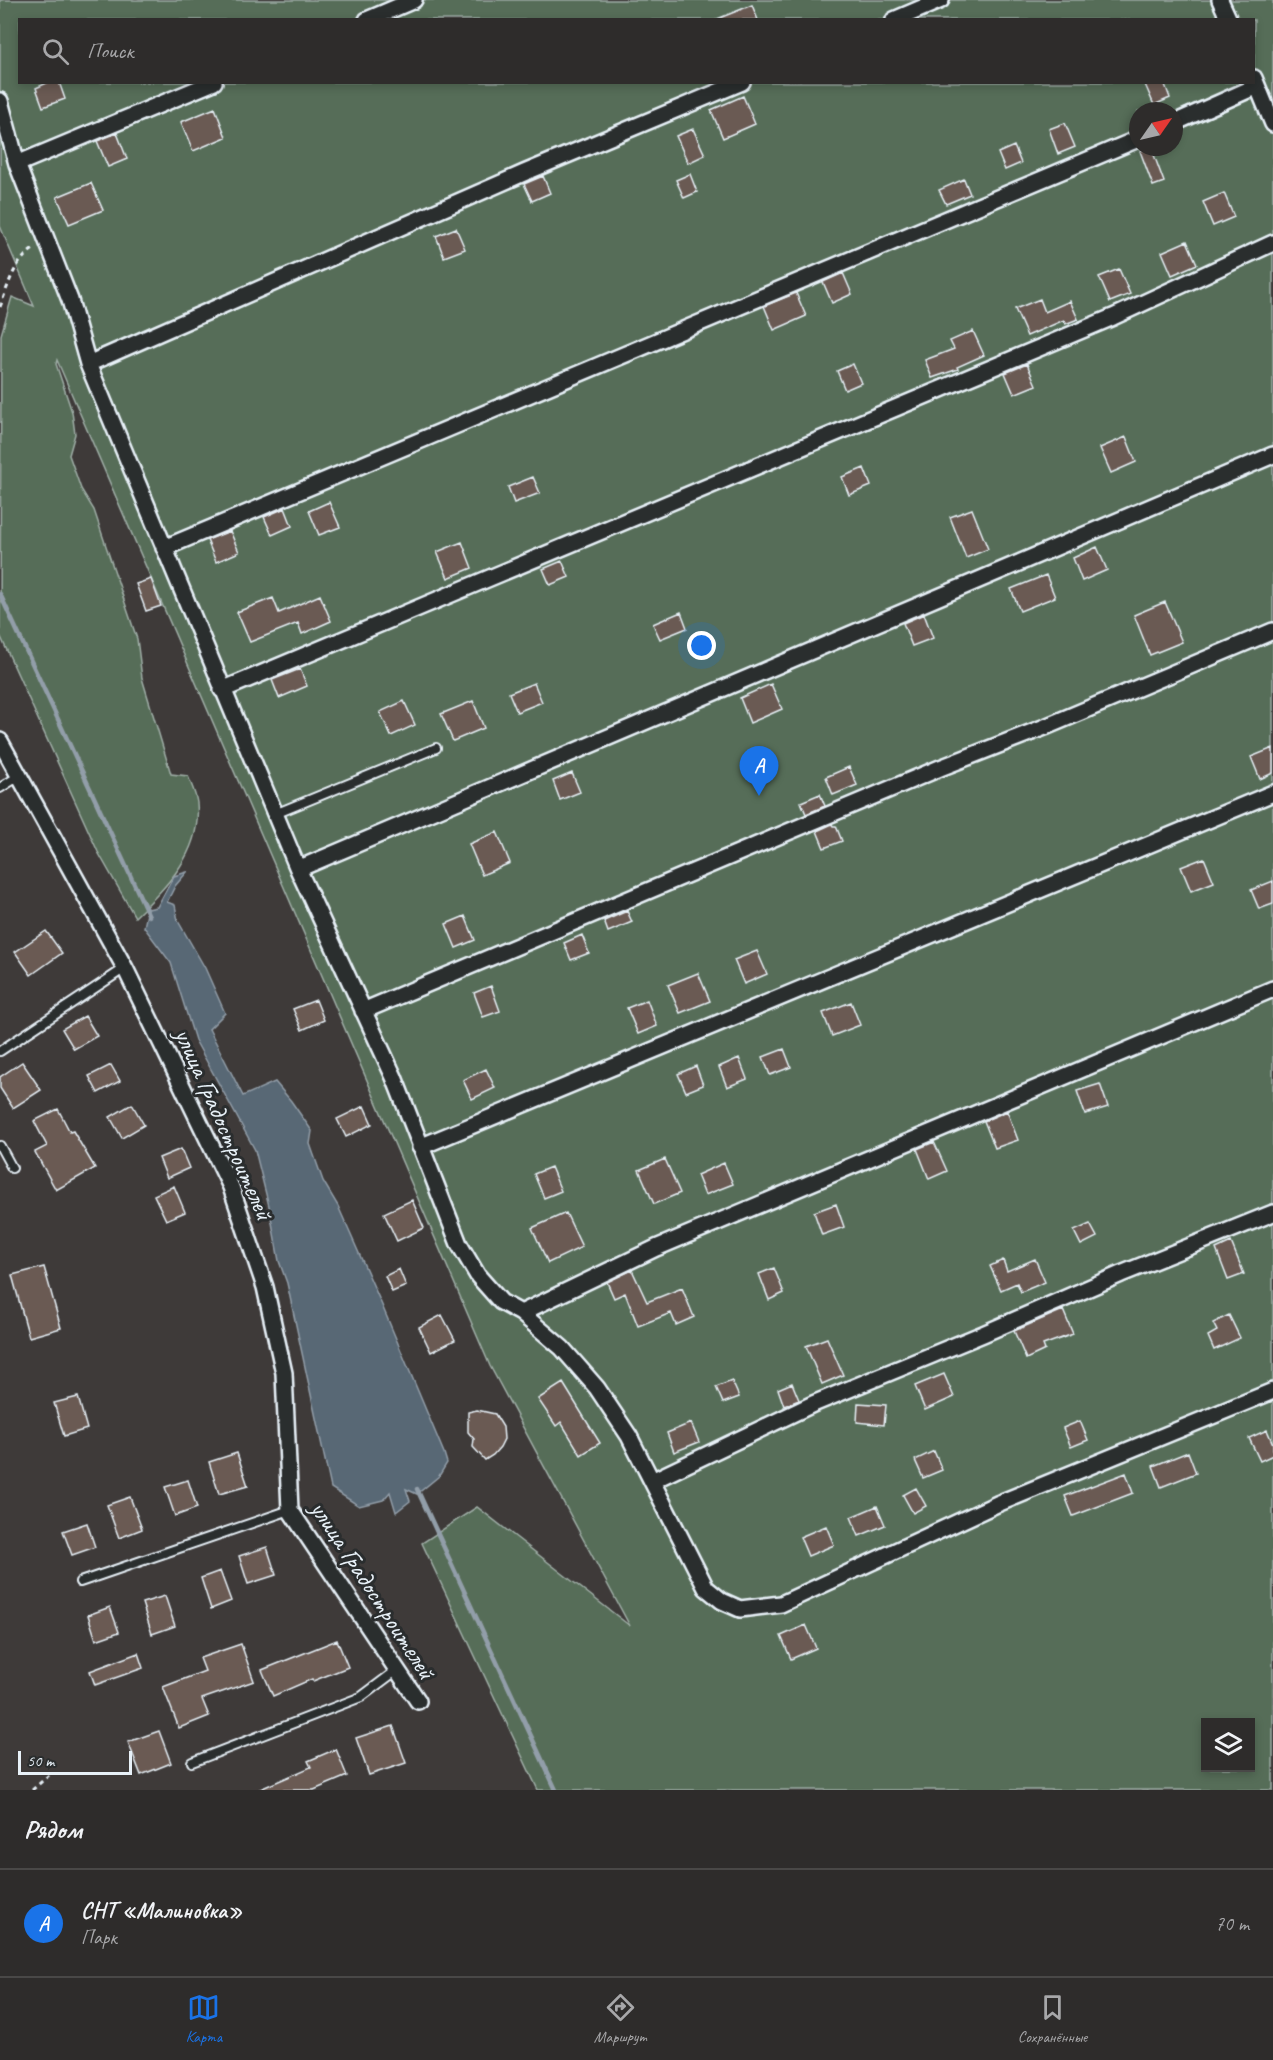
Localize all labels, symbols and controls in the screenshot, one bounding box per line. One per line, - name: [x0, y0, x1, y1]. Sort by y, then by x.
- search box: [18, 18, 1255, 84]
- icon: search: [39, 35, 72, 68]
- text: Поиск: [87, 37, 133, 65]
- north arrow: [1129, 102, 1183, 156]
- your location: [687, 631, 716, 660]
- pin: A: [740, 746, 778, 796]
- street label: улица Градостроителей: [166, 1021, 282, 1227]
- street label: улица Градостроителей: [302, 1493, 444, 1688]
- map controls: [1201, 1718, 1255, 1772]
- button: layers: [1201, 1718, 1255, 1772]
- scale bar: [18, 1748, 132, 1776]
- text: 50 m: [27, 1751, 54, 1771]
- text: Рядом: [24, 1813, 82, 1846]
- text: СНТ «Малиновка»: [81, 1897, 242, 1925]
- text: A: [38, 1911, 49, 1936]
- text: 70 m: [1215, 1911, 1249, 1936]
- text: Парк: [81, 1925, 117, 1950]
- tab: Карта: [186, 1991, 222, 2047]
- tab: Маршрут: [594, 1991, 646, 2047]
- tab: Сохранённые: [1018, 1991, 1087, 2047]

